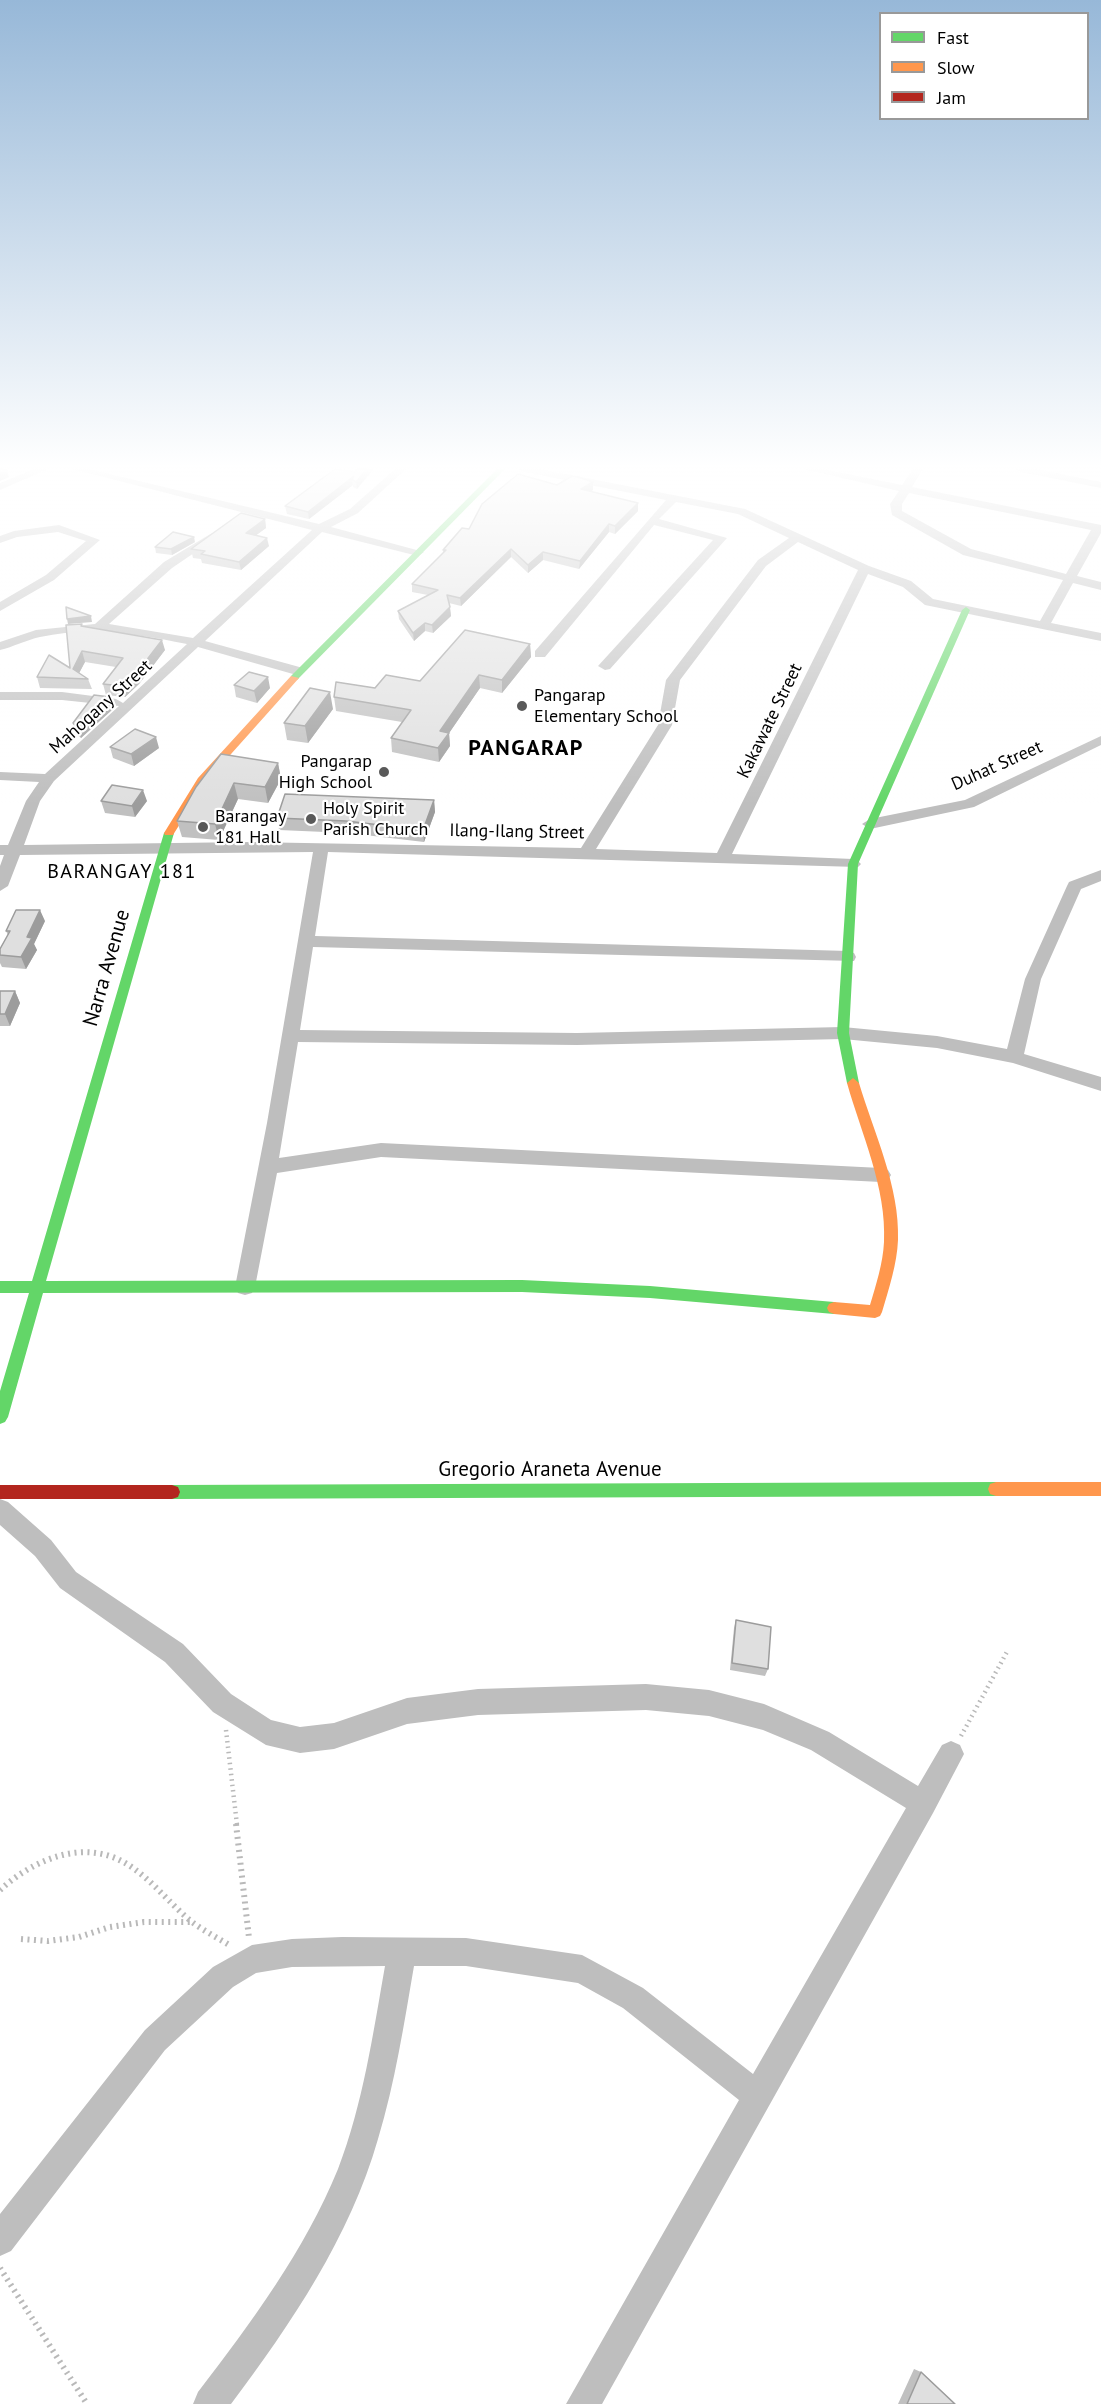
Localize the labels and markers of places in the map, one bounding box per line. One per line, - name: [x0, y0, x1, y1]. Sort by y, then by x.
- place label: Pangarap Elementary School: [534, 685, 678, 728]
- marker: Pangarap Elementary School: [515, 699, 529, 713]
- place label: Pangarap High School: [279, 751, 372, 794]
- marker: Pangarap High School: [377, 765, 391, 779]
- place label: Holy Spirit Parish Church: [323, 798, 428, 840]
- place label: Barangay 181 Hall: [215, 806, 286, 848]
- marker: Holy Spirit Parish Church: [304, 812, 318, 826]
- marker: Barangay 181 Hall: [196, 820, 210, 834]

